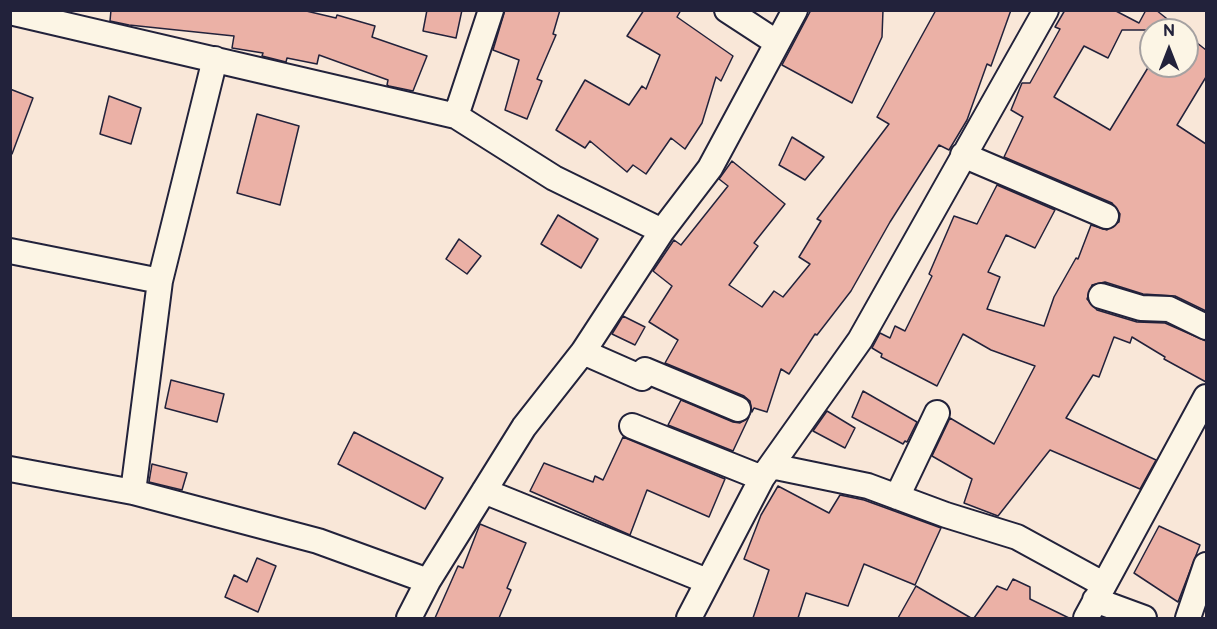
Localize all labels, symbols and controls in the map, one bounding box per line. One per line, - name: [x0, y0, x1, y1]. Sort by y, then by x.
- north arrow: [1139, 18, 1199, 78]
- text: N: [1163, 22, 1175, 41]

